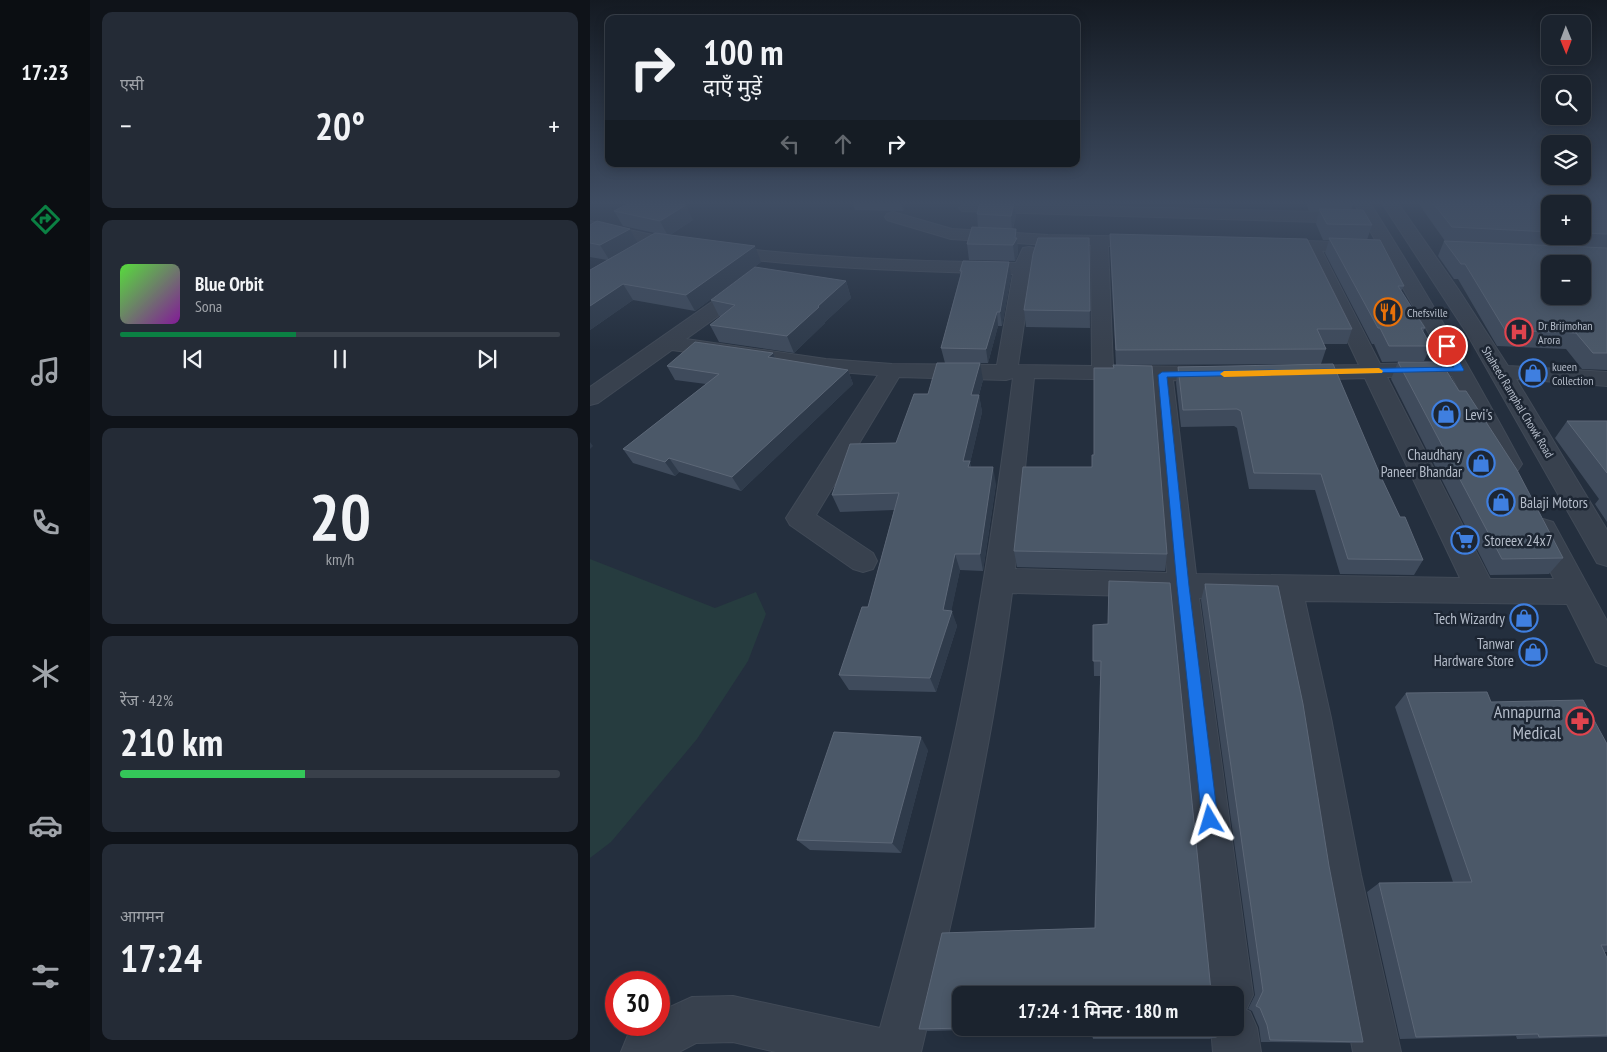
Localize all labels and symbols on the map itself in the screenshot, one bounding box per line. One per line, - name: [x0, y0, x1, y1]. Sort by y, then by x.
- north arrow: [1541, 15, 1591, 65]
- restaurant icon: Chefsville: [1373, 297, 1403, 327]
- place label: Chefsville: [1407, 305, 1448, 320]
- hospital icon: Dr Brijmohan Arora: [1504, 317, 1534, 347]
- place label: Dr Brijmohan Arora: [1538, 318, 1593, 347]
- pin: [1426, 325, 1468, 367]
- street label: Shaheed Ramphal Chowk Road: [1479, 344, 1557, 460]
- shop icon: kueen Collection: [1518, 358, 1548, 388]
- place label: kueen Collection: [1552, 359, 1593, 388]
- shop icon: Levi's: [1431, 399, 1461, 429]
- place label: Levi's: [1465, 405, 1493, 424]
- place label: Chaudhary Paneer Bhandar: [1381, 445, 1463, 481]
- shop icon: Chaudhary Paneer Bhandar: [1466, 448, 1496, 478]
- shop icon: Balaji Motors: [1486, 487, 1516, 517]
- place label: Balaji Motors: [1520, 493, 1588, 512]
- supermarket icon: Storeex 24x7: [1450, 525, 1480, 555]
- place label: Storeex 24x7: [1484, 531, 1552, 550]
- shop icon: Tech Wizardry: [1509, 603, 1539, 633]
- place label: Tech Wizardry: [1434, 609, 1505, 628]
- place label: Tanwar Hardware Store: [1434, 634, 1515, 670]
- shop icon: Tanwar Hardware Store: [1518, 637, 1548, 667]
- place label: Annapurna Medical: [1494, 700, 1562, 744]
- pharmacy icon: Annapurna Medical: [1565, 706, 1595, 736]
- position arrow: [1183, 793, 1235, 845]
- speed limit sign: 30: [605, 971, 670, 1036]

